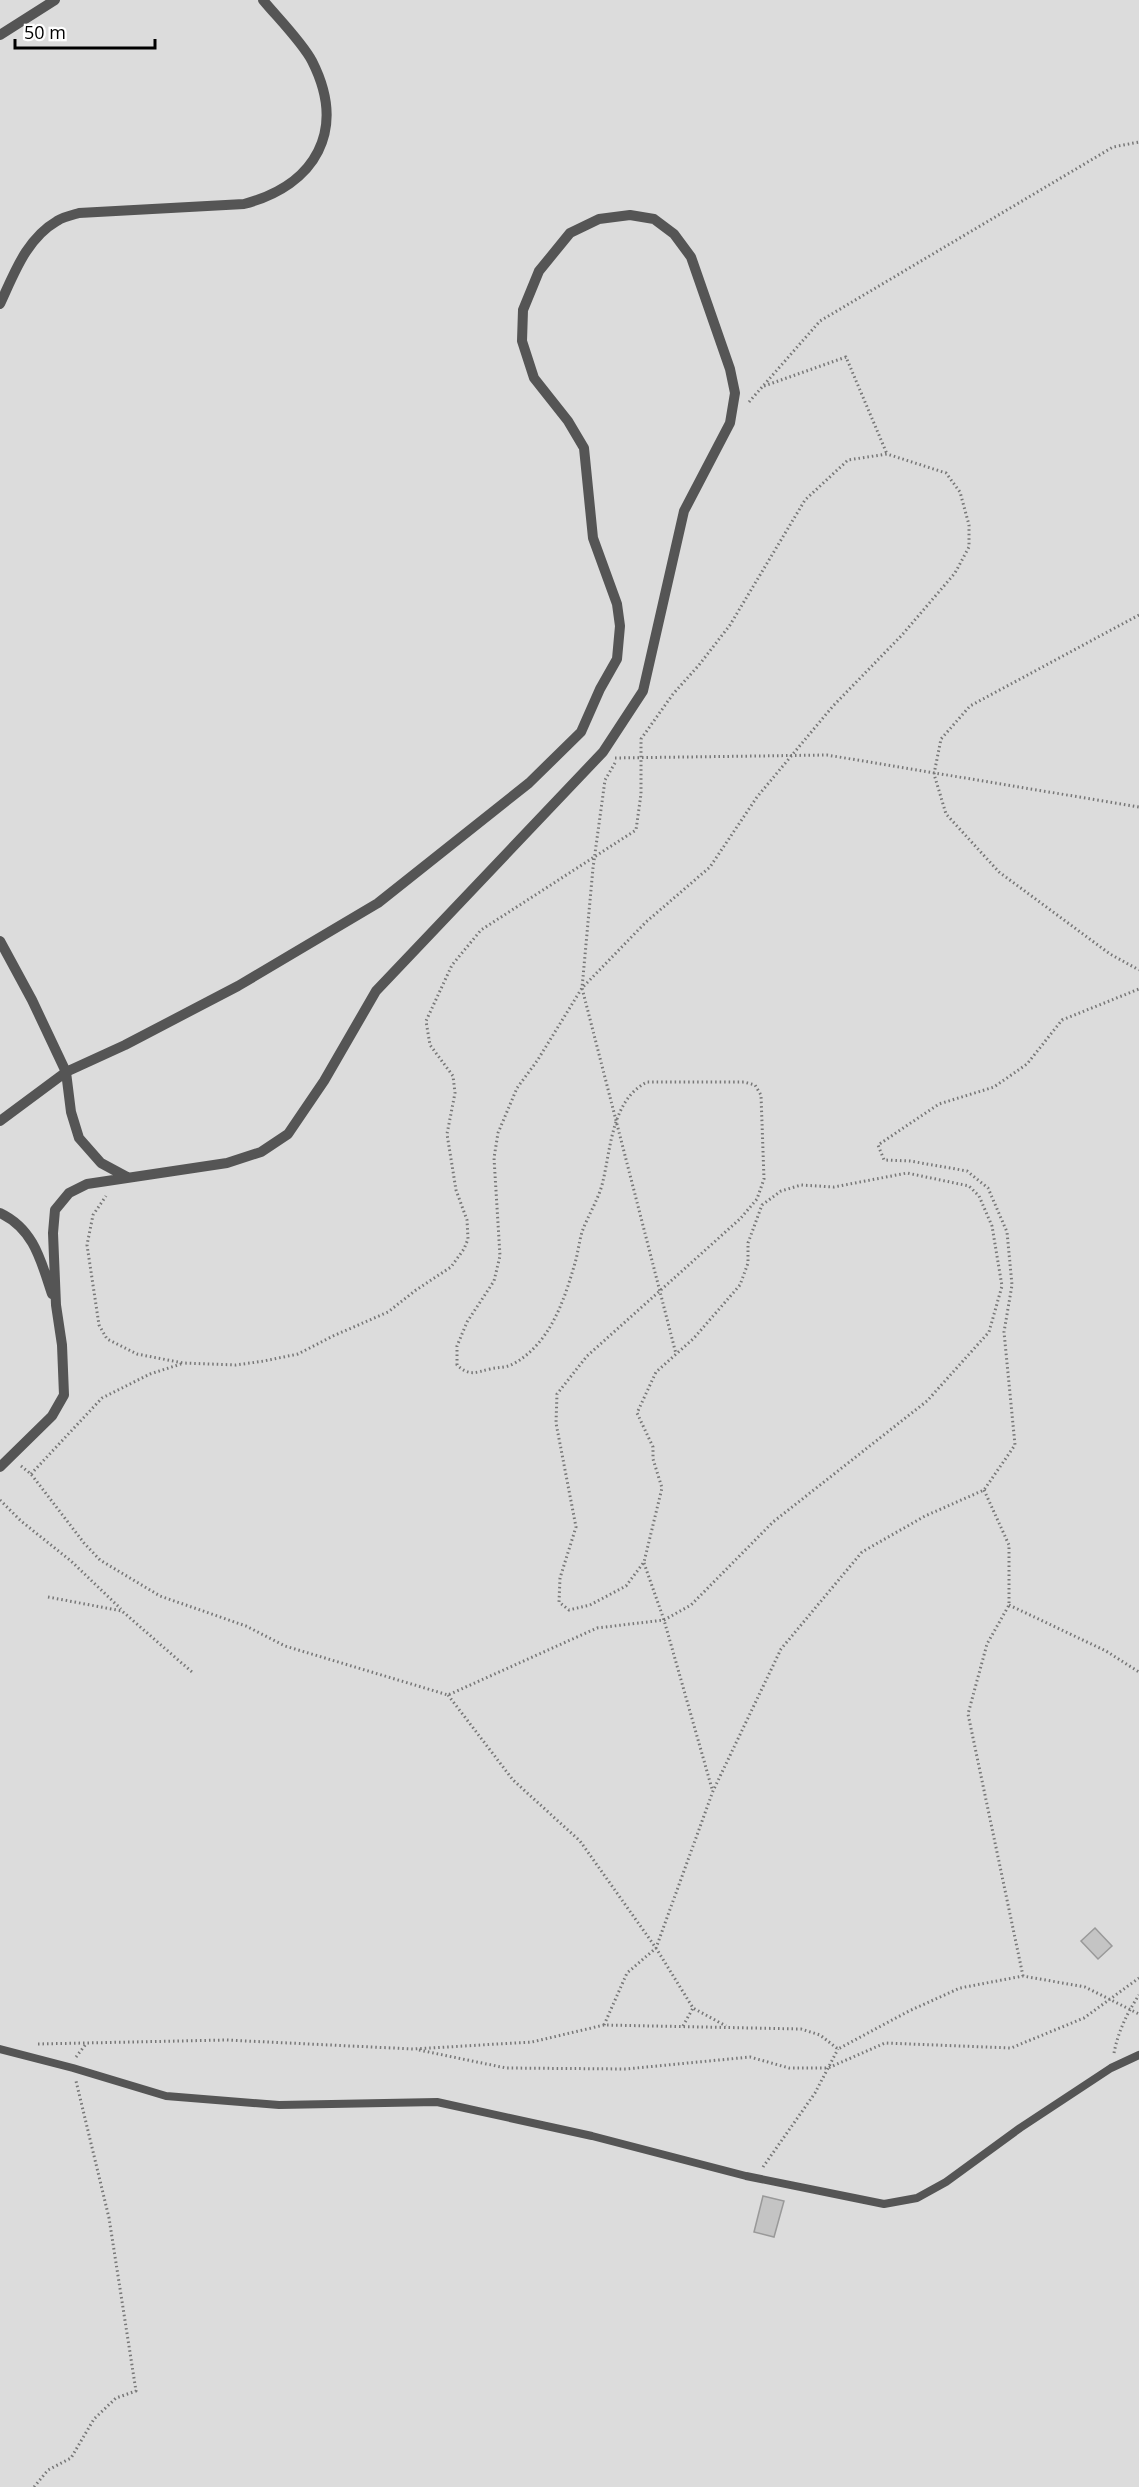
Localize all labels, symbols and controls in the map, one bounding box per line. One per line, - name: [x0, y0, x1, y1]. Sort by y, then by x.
- scale bar: [15, 12, 154, 50]
- text: 50 m: [24, 20, 66, 44]

